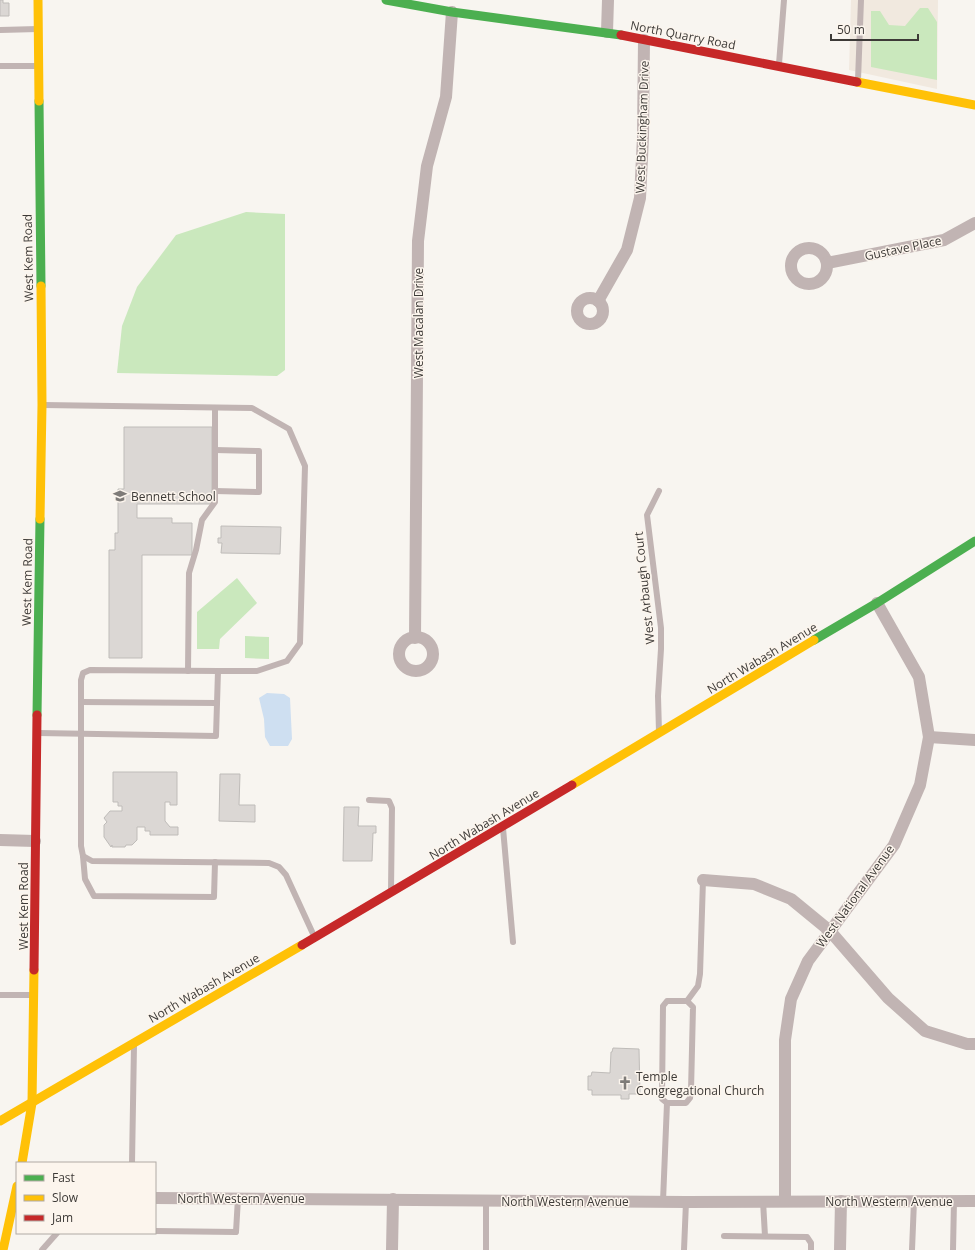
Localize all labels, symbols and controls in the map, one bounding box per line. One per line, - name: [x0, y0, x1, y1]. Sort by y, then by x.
- street label: North Quarry Road: [629, 16, 737, 54]
- scale bar: [831, 16, 918, 42]
- text: 50 m: [837, 21, 865, 38]
- street label: West Buckingham Drive: [631, 60, 653, 194]
- street label: West Kem Road: [19, 214, 37, 302]
- street label: Gustave Place: [863, 232, 943, 264]
- street label: West Macalan Drive: [410, 268, 427, 378]
- school or university icon: Bennett School: [112, 488, 128, 504]
- place label: Bennett School: [131, 488, 216, 505]
- street label: West Arbaugh Court: [630, 531, 658, 645]
- street label: West Kem Road: [18, 538, 36, 626]
- street label: North Wabash Avenue: [704, 618, 820, 698]
- street label: North Wabash Avenue: [426, 784, 542, 864]
- street label: West National Avenue: [812, 841, 898, 951]
- street label: West Kem Road: [15, 862, 32, 950]
- street label: North Wabash Avenue: [145, 949, 263, 1027]
- place label: Temple Congregational Church: [636, 1068, 764, 1099]
- church icon: Temple Congregational Church: [617, 1075, 633, 1091]
- legend: [16, 1162, 156, 1234]
- text: Fast: [52, 1169, 75, 1186]
- text: Slow: [52, 1189, 79, 1206]
- street label: North Western Avenue: [177, 1190, 305, 1207]
- street label: North Western Avenue: [501, 1193, 629, 1210]
- street label: North Western Avenue: [825, 1193, 953, 1210]
- text: Jam: [51, 1209, 73, 1226]

